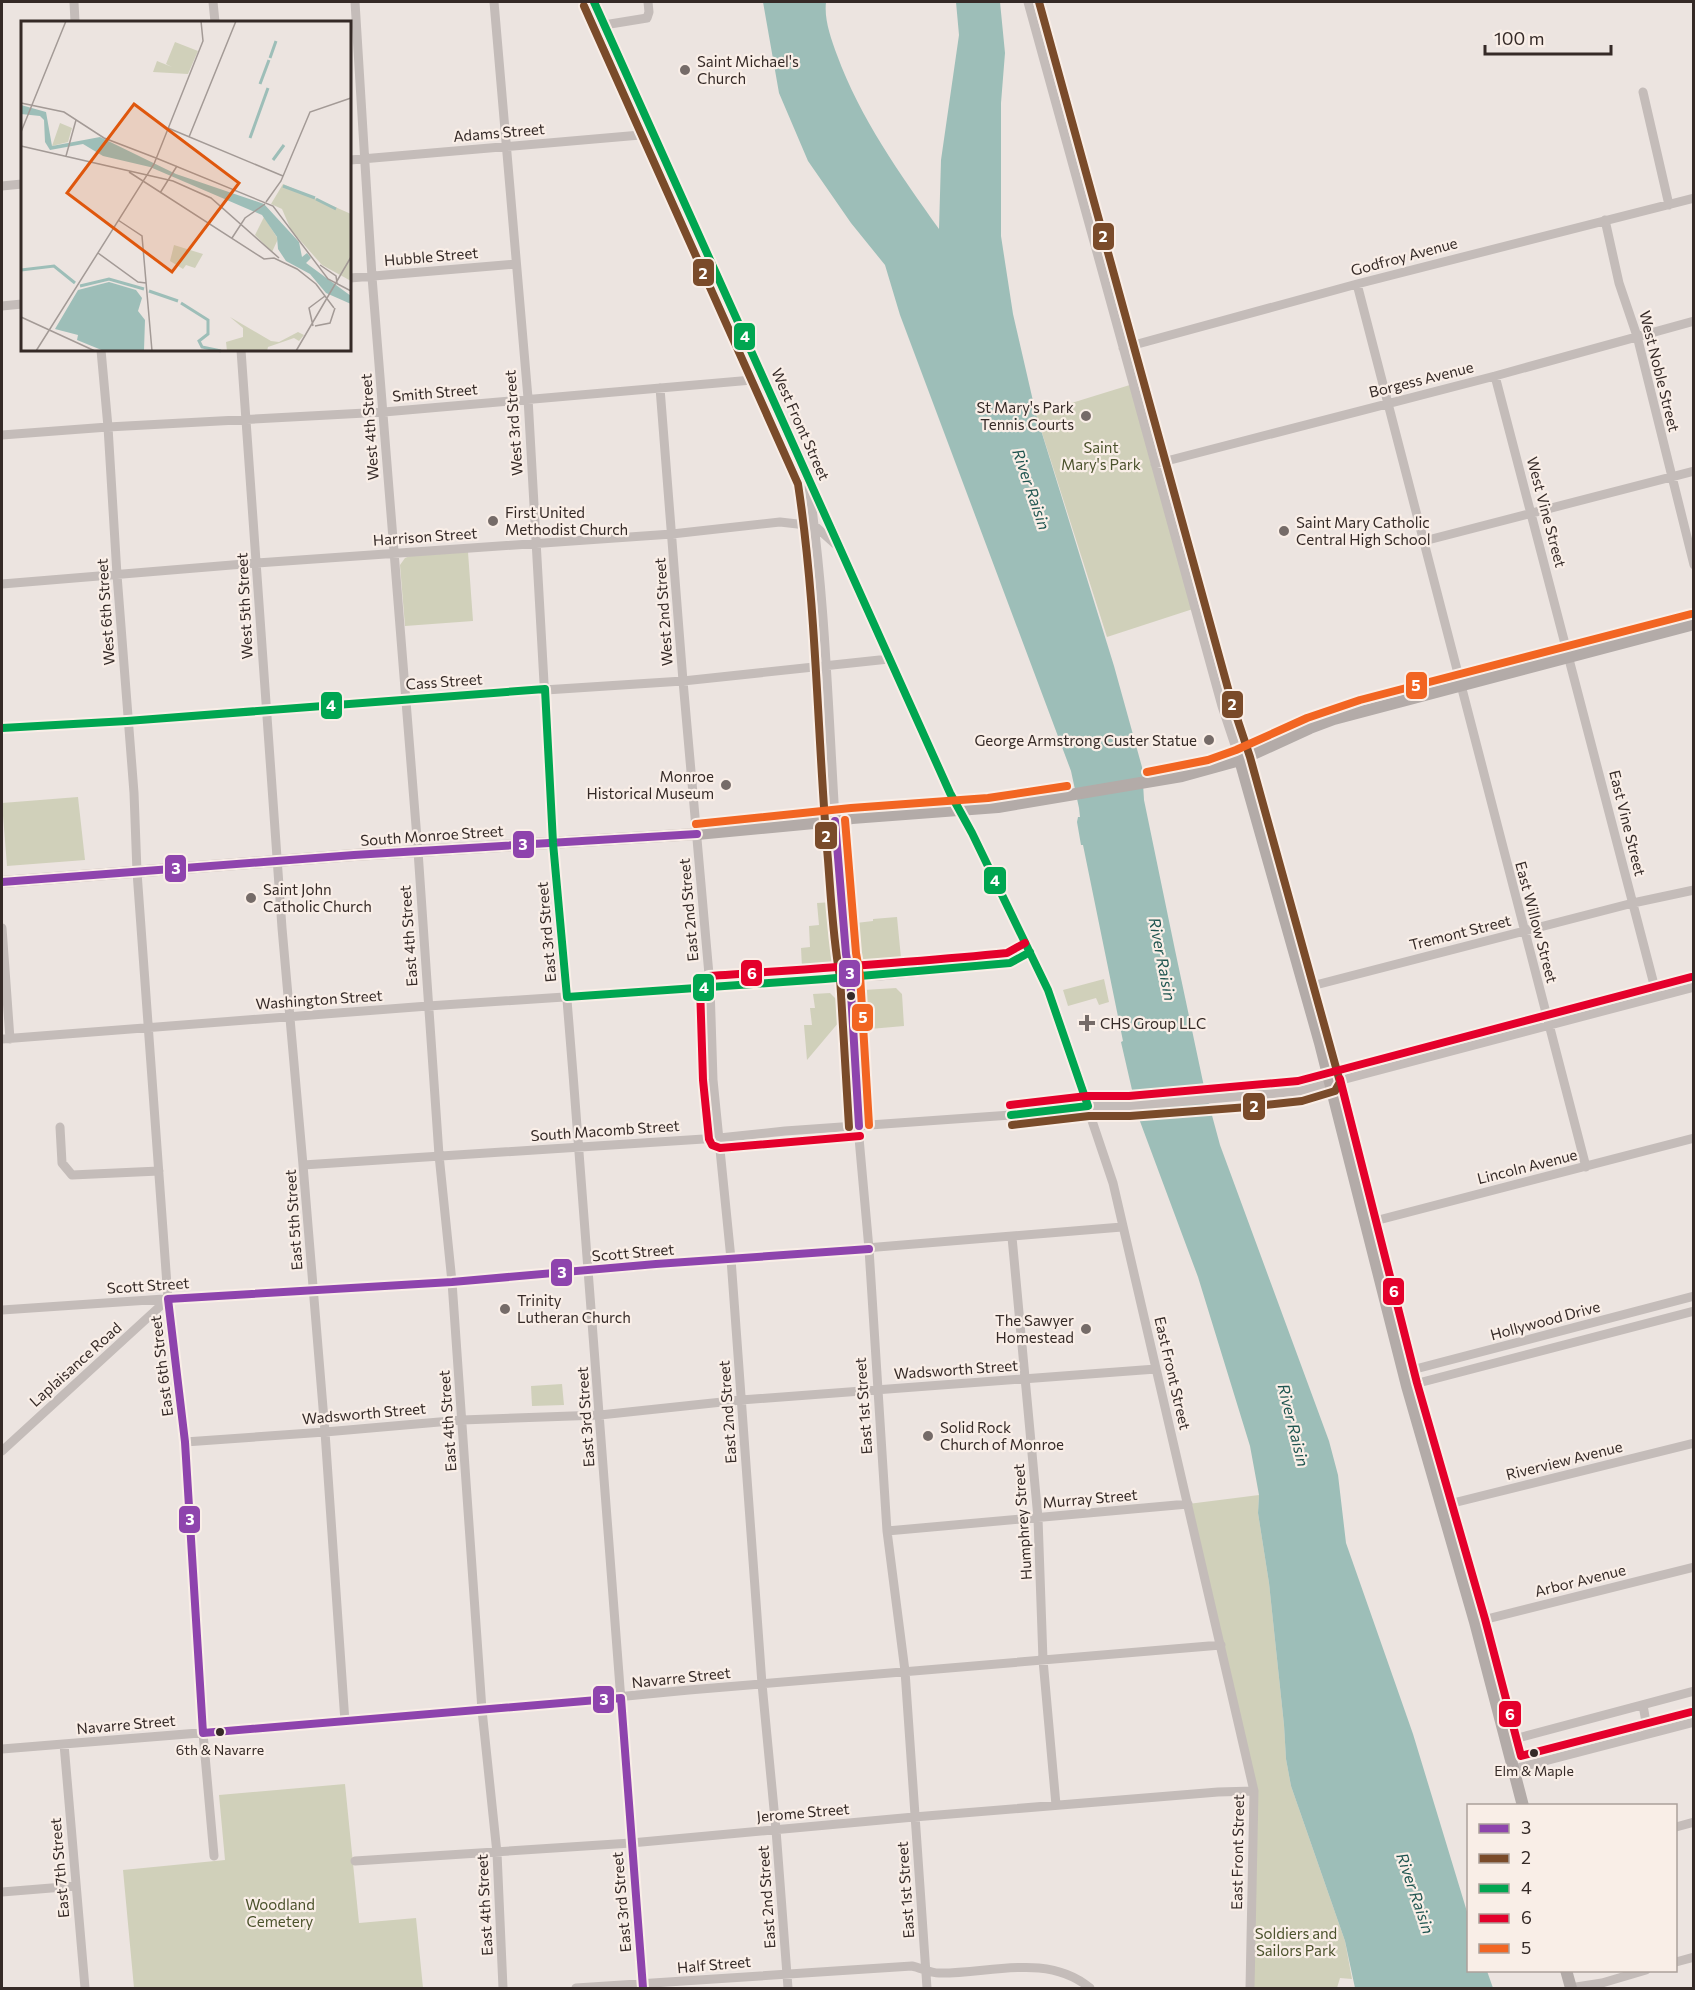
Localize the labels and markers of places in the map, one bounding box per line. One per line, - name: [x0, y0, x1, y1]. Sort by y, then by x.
- place label: Saint Michael's Church: [697, 52, 799, 87]
- marker: Saint Michael's Church: [678, 63, 692, 77]
- place label: St Mary's Park Tennis Courts: [976, 398, 1074, 433]
- marker: St Mary's Park Tennis Courts: [1079, 409, 1093, 423]
- place label: First United Methodist Church: [505, 503, 628, 538]
- place label: Saint Mary Catholic Central High School: [1296, 513, 1431, 548]
- marker: First United Methodist Church: [486, 514, 500, 528]
- marker: Saint Mary Catholic Central High School: [1277, 524, 1291, 538]
- place label: George Armstrong Custer Statue: [974, 731, 1197, 749]
- marker: George Armstrong Custer Statue: [1202, 733, 1216, 747]
- place label: Monroe Historical Museum: [586, 767, 714, 802]
- marker: Monroe Historical Museum: [719, 778, 733, 792]
- place label: Saint John Catholic Church: [263, 880, 372, 915]
- marker: Saint John Catholic Church: [244, 891, 258, 905]
- unlabelled marker: [845, 990, 857, 1002]
- marker: CHS Group LLC: [1078, 1014, 1096, 1032]
- place label: CHS Group LLC: [1100, 1014, 1206, 1032]
- place label: Trinity Lutheran Church: [517, 1291, 631, 1326]
- marker: Trinity Lutheran Church: [498, 1302, 512, 1316]
- place label: The Sawyer Homestead: [995, 1311, 1074, 1346]
- marker: The Sawyer Homestead: [1079, 1322, 1093, 1336]
- place label: Solid Rock Church of Monroe: [940, 1418, 1064, 1453]
- marker: Solid Rock Church of Monroe: [921, 1429, 935, 1443]
- marker: 6th & Navarre: [214, 1726, 226, 1738]
- place label: 6th & Navarre: [176, 1741, 264, 1758]
- marker: Elm & Maple: [1528, 1747, 1540, 1759]
- place label: Elm & Maple: [1494, 1762, 1574, 1779]

